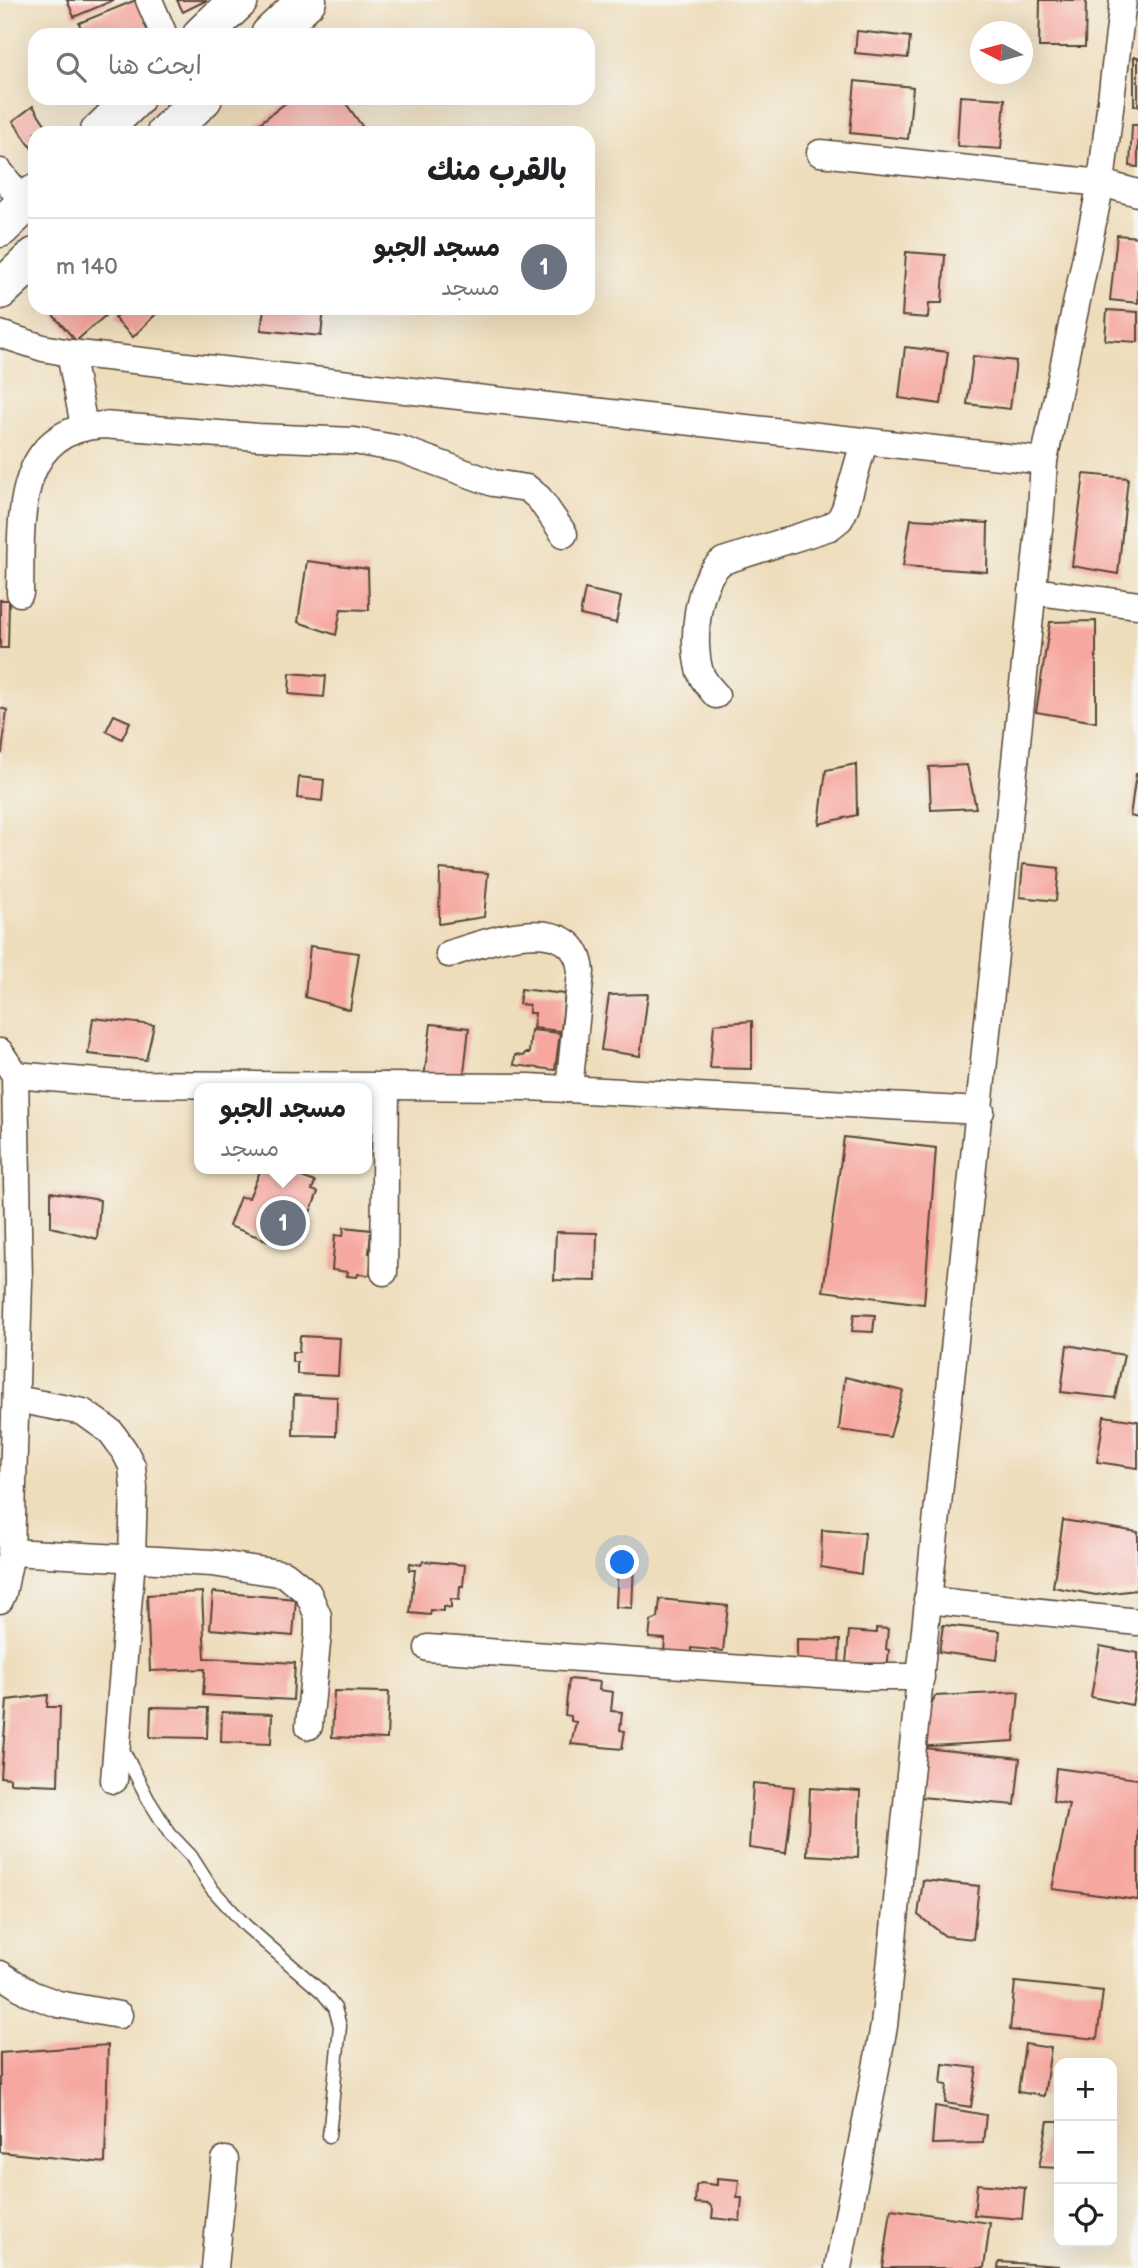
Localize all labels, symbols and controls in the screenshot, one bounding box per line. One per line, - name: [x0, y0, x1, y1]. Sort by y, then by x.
- north arrow: [970, 21, 1033, 84]
- search box: [28, 28, 595, 105]
- icon: search: [52, 48, 90, 86]
- text: ابحث هنا: [108, 51, 202, 82]
- text: بالقرب منك: [427, 153, 567, 189]
- text: مسجد الجبو: [374, 233, 500, 264]
- text: 140 m: [56, 253, 118, 281]
- text: 1: [539, 253, 549, 281]
- text: مسجد: [441, 274, 500, 302]
- popup: [194, 1083, 372, 1174]
- text: مسجد الجبو: [220, 1094, 346, 1125]
- text: مسجد: [220, 1135, 279, 1163]
- pin: 1: [260, 1197, 306, 1249]
- your location: [605, 1545, 639, 1579]
- map controls: [1054, 2058, 1117, 2247]
- button: +: [1054, 2058, 1117, 2121]
- button: −: [1054, 2121, 1117, 2184]
- button: locate: [1054, 2184, 1117, 2247]

